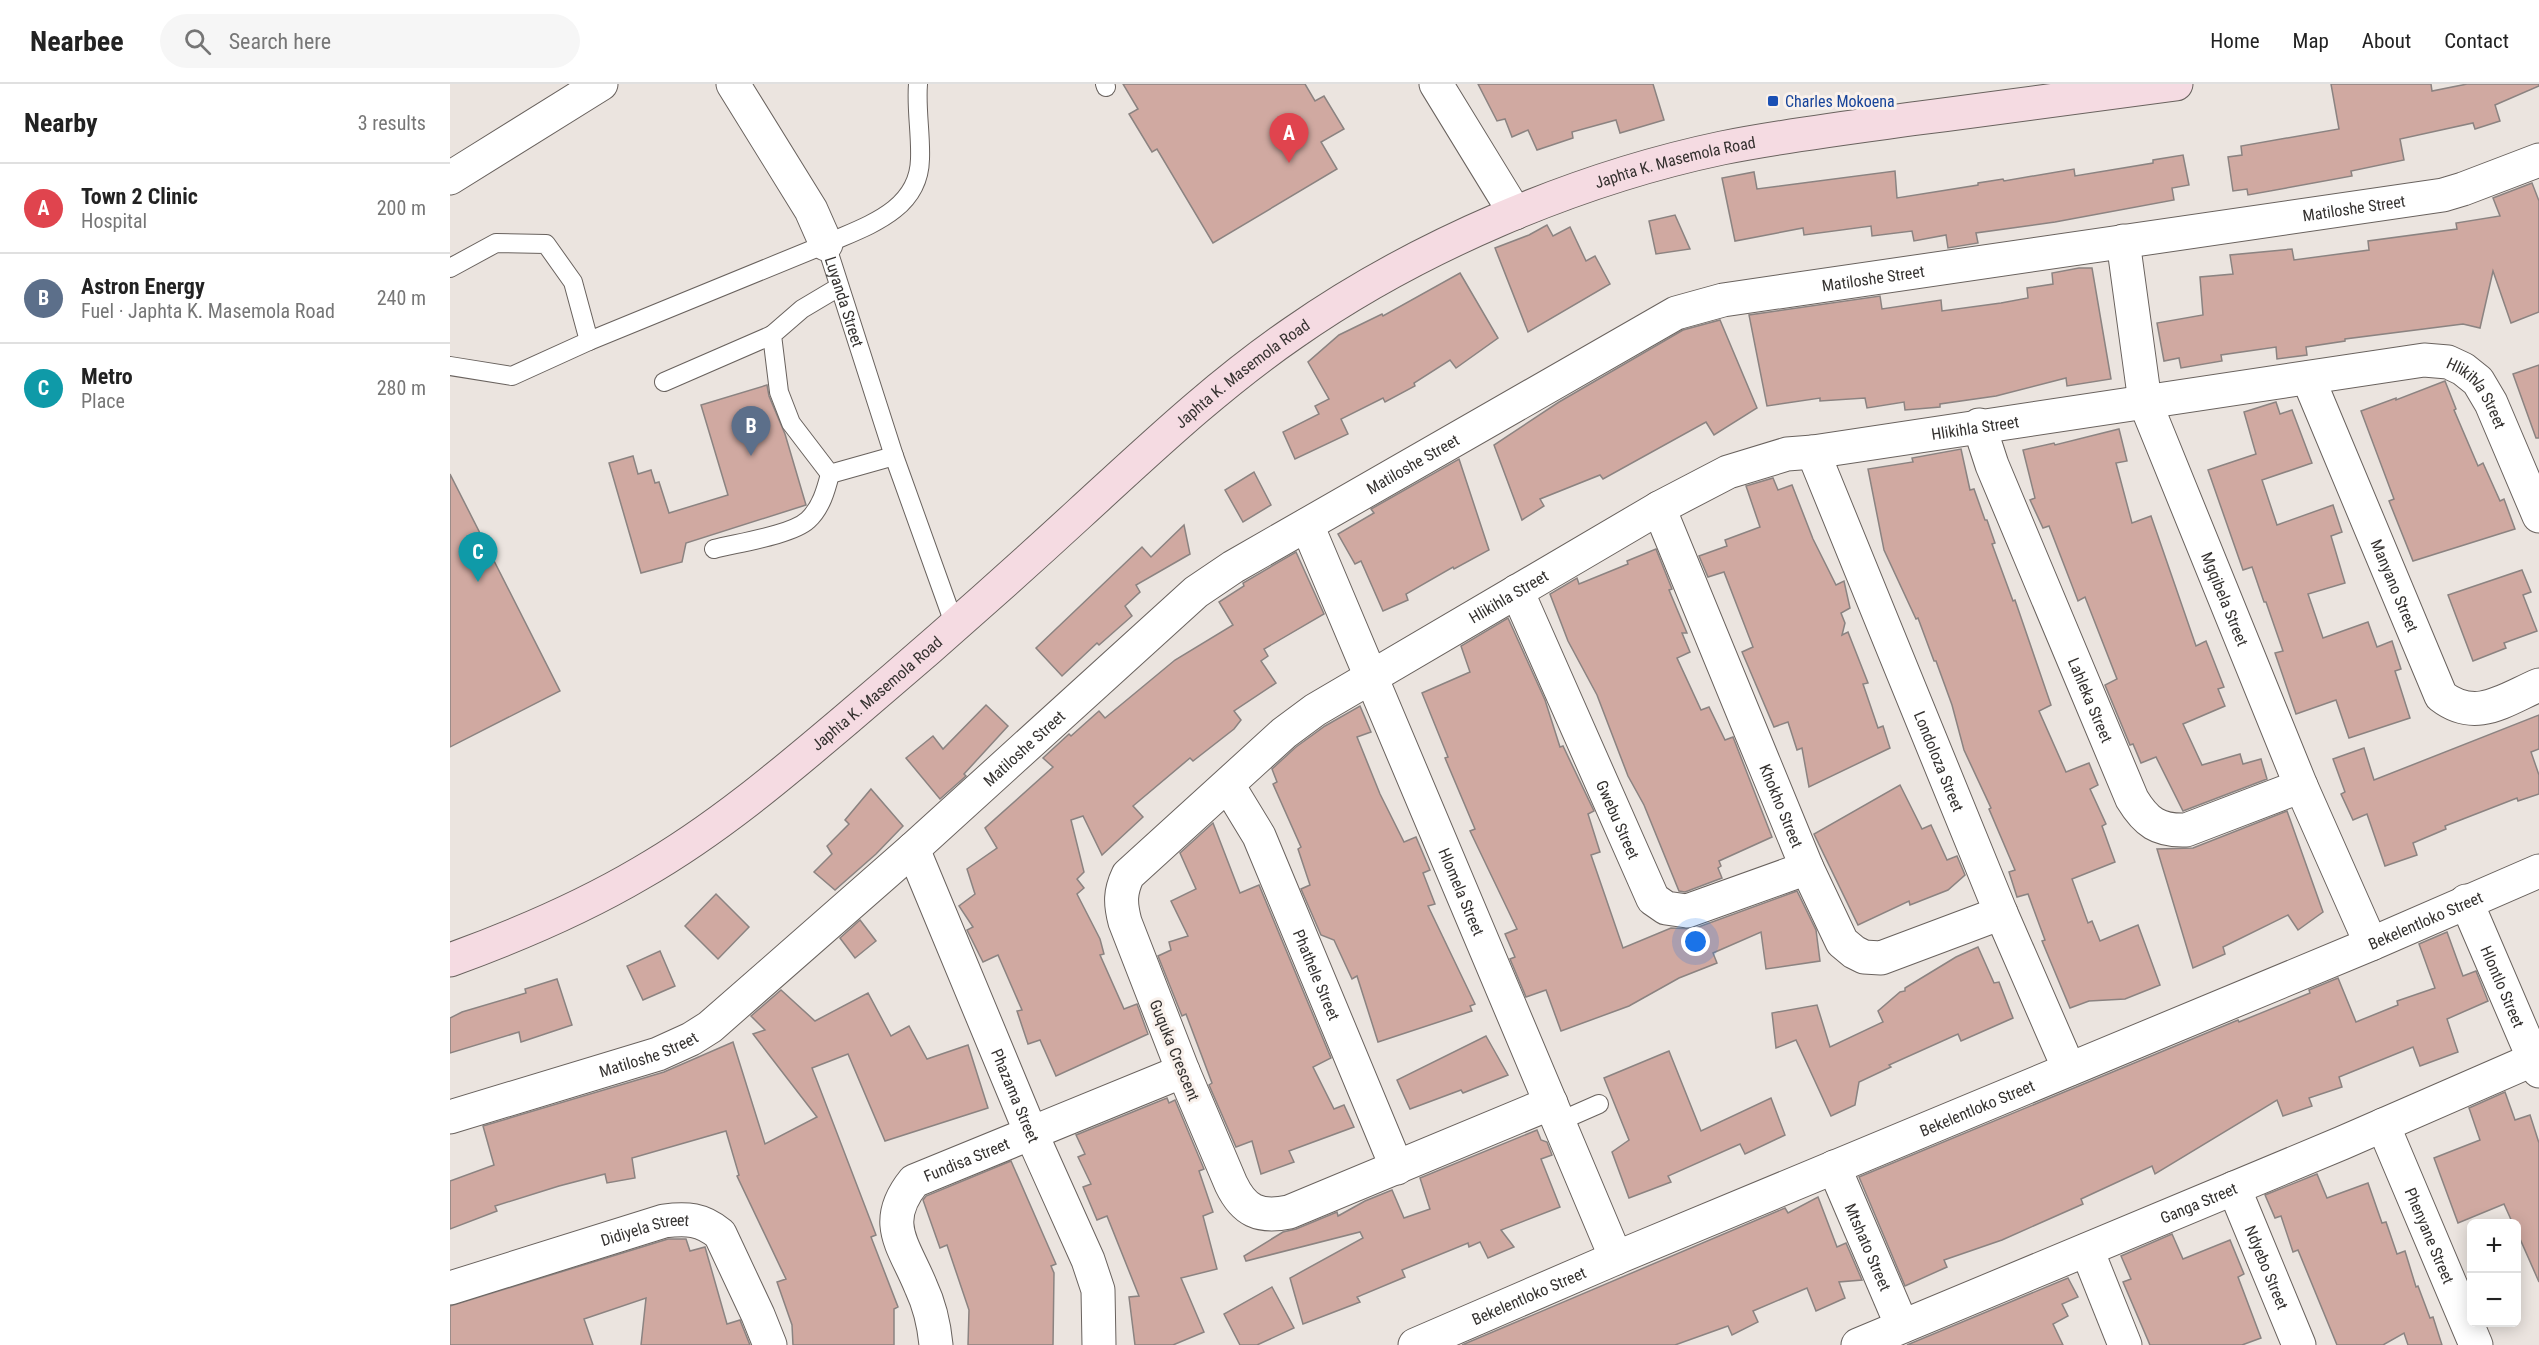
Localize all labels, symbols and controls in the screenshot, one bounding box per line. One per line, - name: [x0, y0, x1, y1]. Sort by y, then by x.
- search box: [160, 14, 580, 68]
- text: Nearbee: [30, 25, 124, 58]
- icon: search: [181, 25, 214, 58]
- text: Search here: [229, 29, 331, 54]
- text: Home: [2210, 29, 2260, 53]
- text: Map: [2293, 29, 2329, 53]
- text: About: [2362, 29, 2411, 53]
- text: Contact: [2444, 29, 2509, 53]
- place label: Charles Mokoena: [1785, 92, 1895, 111]
- marker: Charles Mokoena: [1766, 94, 1780, 108]
- text: Nearby: [24, 108, 98, 138]
- text: 3 results: [358, 111, 426, 135]
- pin: A: [1270, 113, 1308, 163]
- street label: Japhta K. Masemola Road: [1592, 133, 1757, 192]
- text: Town 2 Clinic: [81, 184, 198, 209]
- street label: Matiloshe Street: [2301, 192, 2407, 225]
- text: A: [38, 196, 49, 220]
- text: 200 m: [377, 196, 426, 220]
- text: Hospital: [81, 209, 147, 233]
- street label: Luyanda Street: [821, 254, 867, 350]
- street label: Matiloshe Street: [1820, 262, 1926, 295]
- text: Astron Energy: [81, 274, 205, 299]
- text: B: [38, 286, 49, 310]
- text: 240 m: [377, 286, 426, 310]
- text: Fuel · Japhta K. Masemola Road: [81, 299, 335, 323]
- street label: Japhta K. Masemola Road: [1171, 315, 1313, 432]
- street label: Hlikihla Street: [2443, 354, 2510, 432]
- text: Metro: [81, 364, 133, 389]
- text: C: [38, 376, 49, 400]
- text: 280 m: [377, 376, 426, 400]
- text: Place: [81, 389, 125, 413]
- pin: B: [732, 406, 770, 456]
- street label: Hlikihla Street: [1930, 412, 2020, 444]
- street label: Matiloshe Street: [1363, 430, 1463, 498]
- pin: C: [459, 532, 498, 582]
- street label: Manyano Street: [2367, 537, 2422, 635]
- street label: Mgqibela Street: [2197, 549, 2252, 649]
- street label: Hlikihla Street: [1466, 566, 1552, 627]
- street label: Japhta K. Masemola Road: [808, 632, 946, 755]
- street label: Lahleka Street: [2064, 655, 2116, 746]
- street label: Matiloshe Street: [980, 707, 1069, 790]
- street label: Londoloza Street: [1910, 708, 1968, 815]
- street label: Khokho Street: [1755, 761, 1807, 851]
- street label: Gwebu Street: [1592, 778, 1643, 862]
- street label: Hlomela Street: [1434, 845, 1488, 939]
- street label: Bekelentloko Street: [2366, 888, 2486, 954]
- street label: Phathele Street: [1289, 927, 1344, 1023]
- your location: [1681, 927, 1710, 956]
- street label: Hlontlo Street: [2476, 943, 2528, 1031]
- street label: Guquka Crescent: [1146, 997, 1204, 1104]
- street label: Matiloshe Street: [597, 1028, 702, 1081]
- street label: Phazama Street: [987, 1046, 1043, 1146]
- street label: Bekelentloko Street: [1917, 1076, 2038, 1141]
- street label: Fundisa Street: [921, 1134, 1012, 1186]
- street label: Ganga Street: [2157, 1179, 2240, 1228]
- street label: Phenyane Street: [2401, 1185, 2458, 1287]
- street label: Mtshato Street: [1841, 1201, 1895, 1294]
- street label: Didiyela Street: [599, 1211, 690, 1250]
- map controls: [2467, 1219, 2521, 1327]
- button: +: [2467, 1219, 2521, 1273]
- street label: Ndyebo Street: [2241, 1223, 2292, 1313]
- street label: Bekelentloko Street: [1469, 1263, 1589, 1329]
- button: −: [2467, 1273, 2521, 1327]

